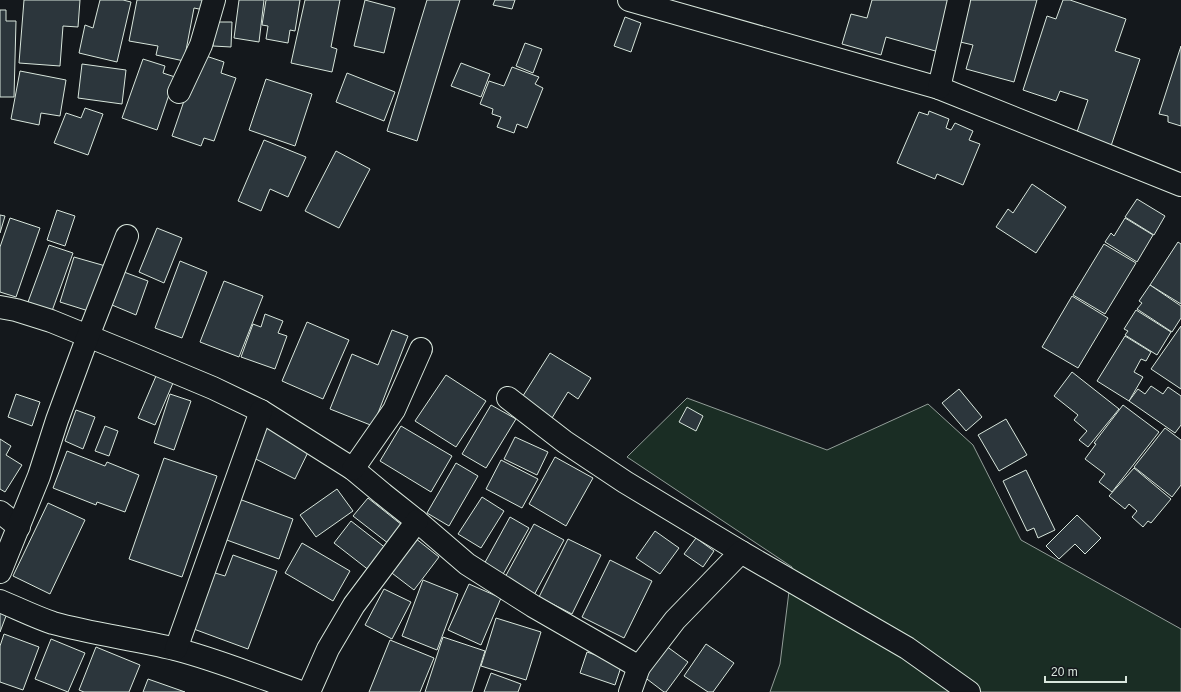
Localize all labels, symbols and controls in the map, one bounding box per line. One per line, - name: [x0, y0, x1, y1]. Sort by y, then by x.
- scale bar: [1045, 658, 1126, 684]
- text: 20 m: [1051, 665, 1078, 679]

